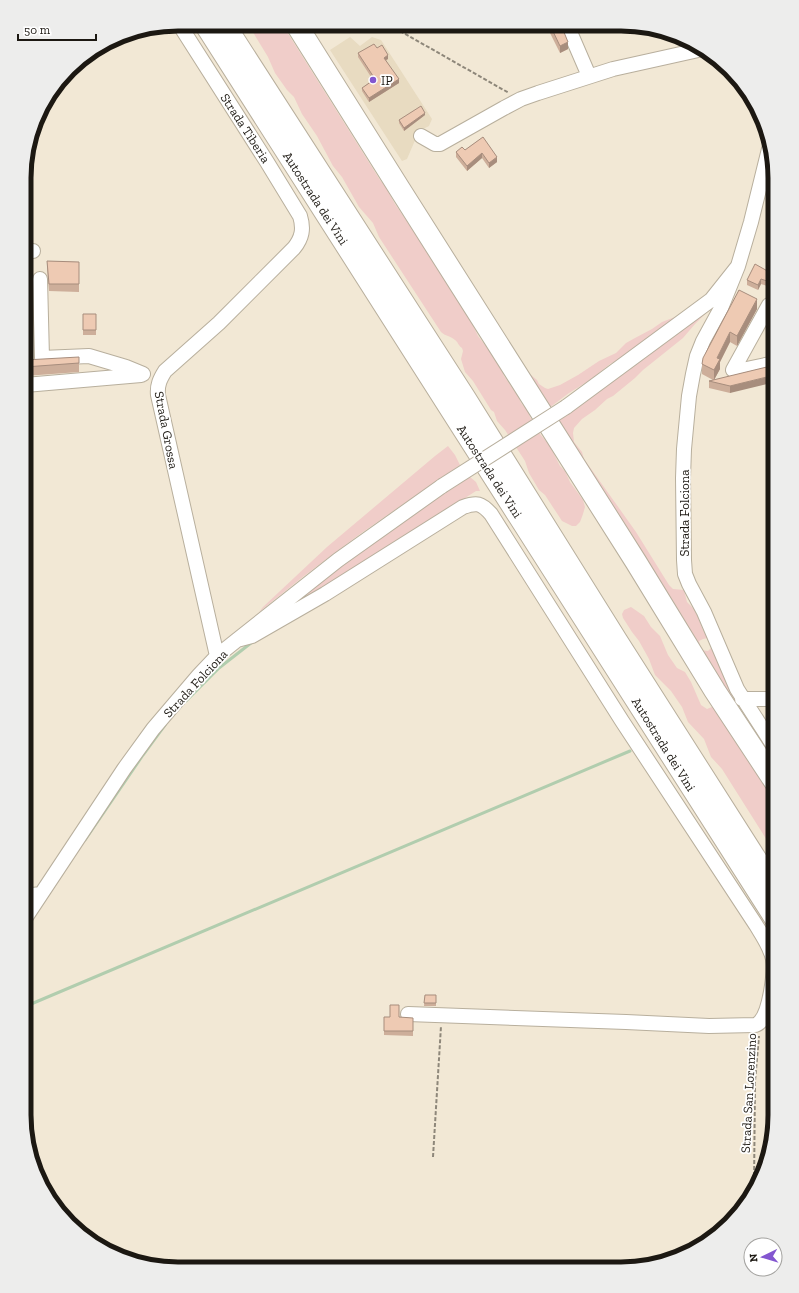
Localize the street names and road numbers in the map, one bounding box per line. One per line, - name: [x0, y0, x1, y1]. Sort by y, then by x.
- street label: Strada Tiberia: [218, 91, 274, 166]
- street label: Autostrada dei Vini: [280, 149, 351, 248]
- street label: Strada Grossa: [152, 390, 182, 471]
- street label: Autostrada dei Vini: [454, 422, 525, 521]
- street label: Strada Folciona: [677, 469, 692, 557]
- street label: Strada Folciona: [160, 646, 231, 720]
- street label: Autostrada dei Vini: [629, 695, 699, 794]
- street label: Strada San Lorenzino: [738, 1032, 759, 1153]

